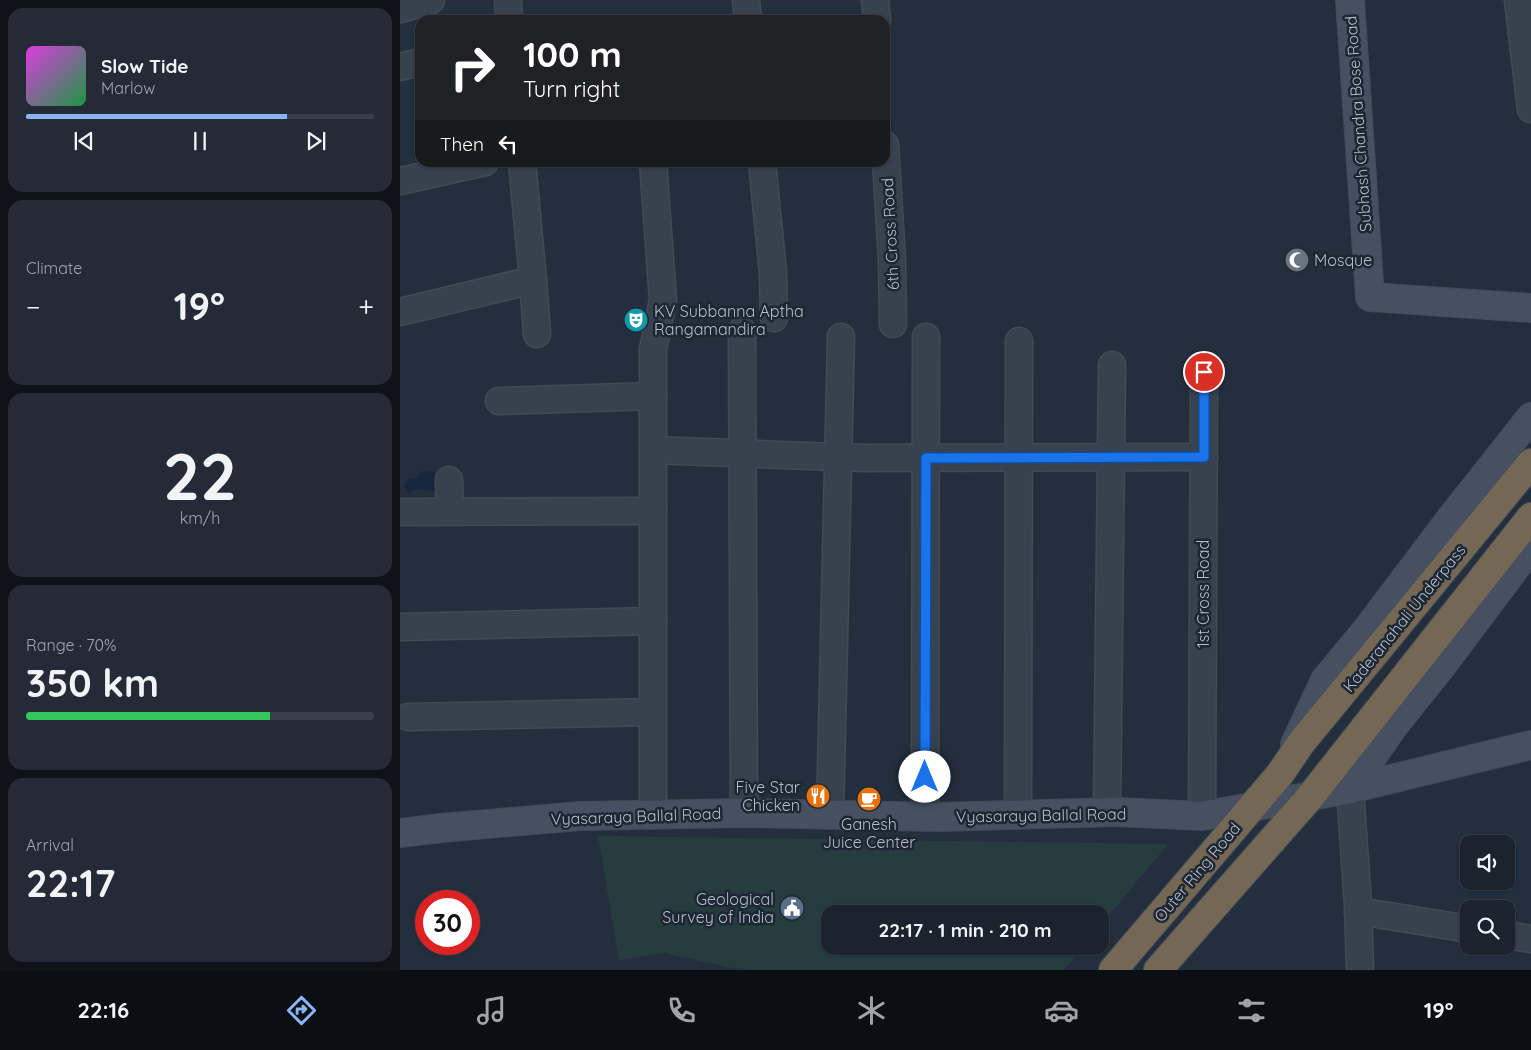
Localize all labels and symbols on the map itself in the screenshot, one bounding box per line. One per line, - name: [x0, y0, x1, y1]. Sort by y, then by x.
- street label: Subhash Chandra Bose Road: [1340, 15, 1376, 233]
- street label: 6th Cross Road: [877, 177, 903, 291]
- mosque icon: Mosque: [1284, 247, 1310, 273]
- place label: Mosque: [1314, 250, 1372, 270]
- place label: KV Subbanna Aptha Rangamandira: [654, 301, 804, 339]
- theatre icon: KV Subbanna Aptha Rangamandira: [623, 307, 649, 333]
- pin: [1183, 351, 1225, 393]
- street label: 1st Cross Road: [1193, 540, 1213, 648]
- street label: Kaderanahali Underpass: [1338, 540, 1470, 696]
- position arrow: [898, 750, 950, 802]
- place label: Five Star Chicken: [735, 777, 800, 815]
- restaurant icon: Five Star Chicken: [805, 783, 831, 809]
- cafe icon: Ganesh Juice Center: [856, 786, 882, 812]
- street label: Vyasaraya Ballal Road: [550, 803, 722, 829]
- street label: Vyasaraya Ballal Road: [956, 804, 1126, 826]
- place label: Ganesh Juice Center: [823, 814, 915, 852]
- street label: Outer Ring Road: [1150, 818, 1244, 926]
- place label: Geological Survey of India: [662, 889, 774, 927]
- speed limit sign: 30: [415, 890, 480, 955]
- public building icon: Geological Survey of India: [779, 895, 805, 921]

